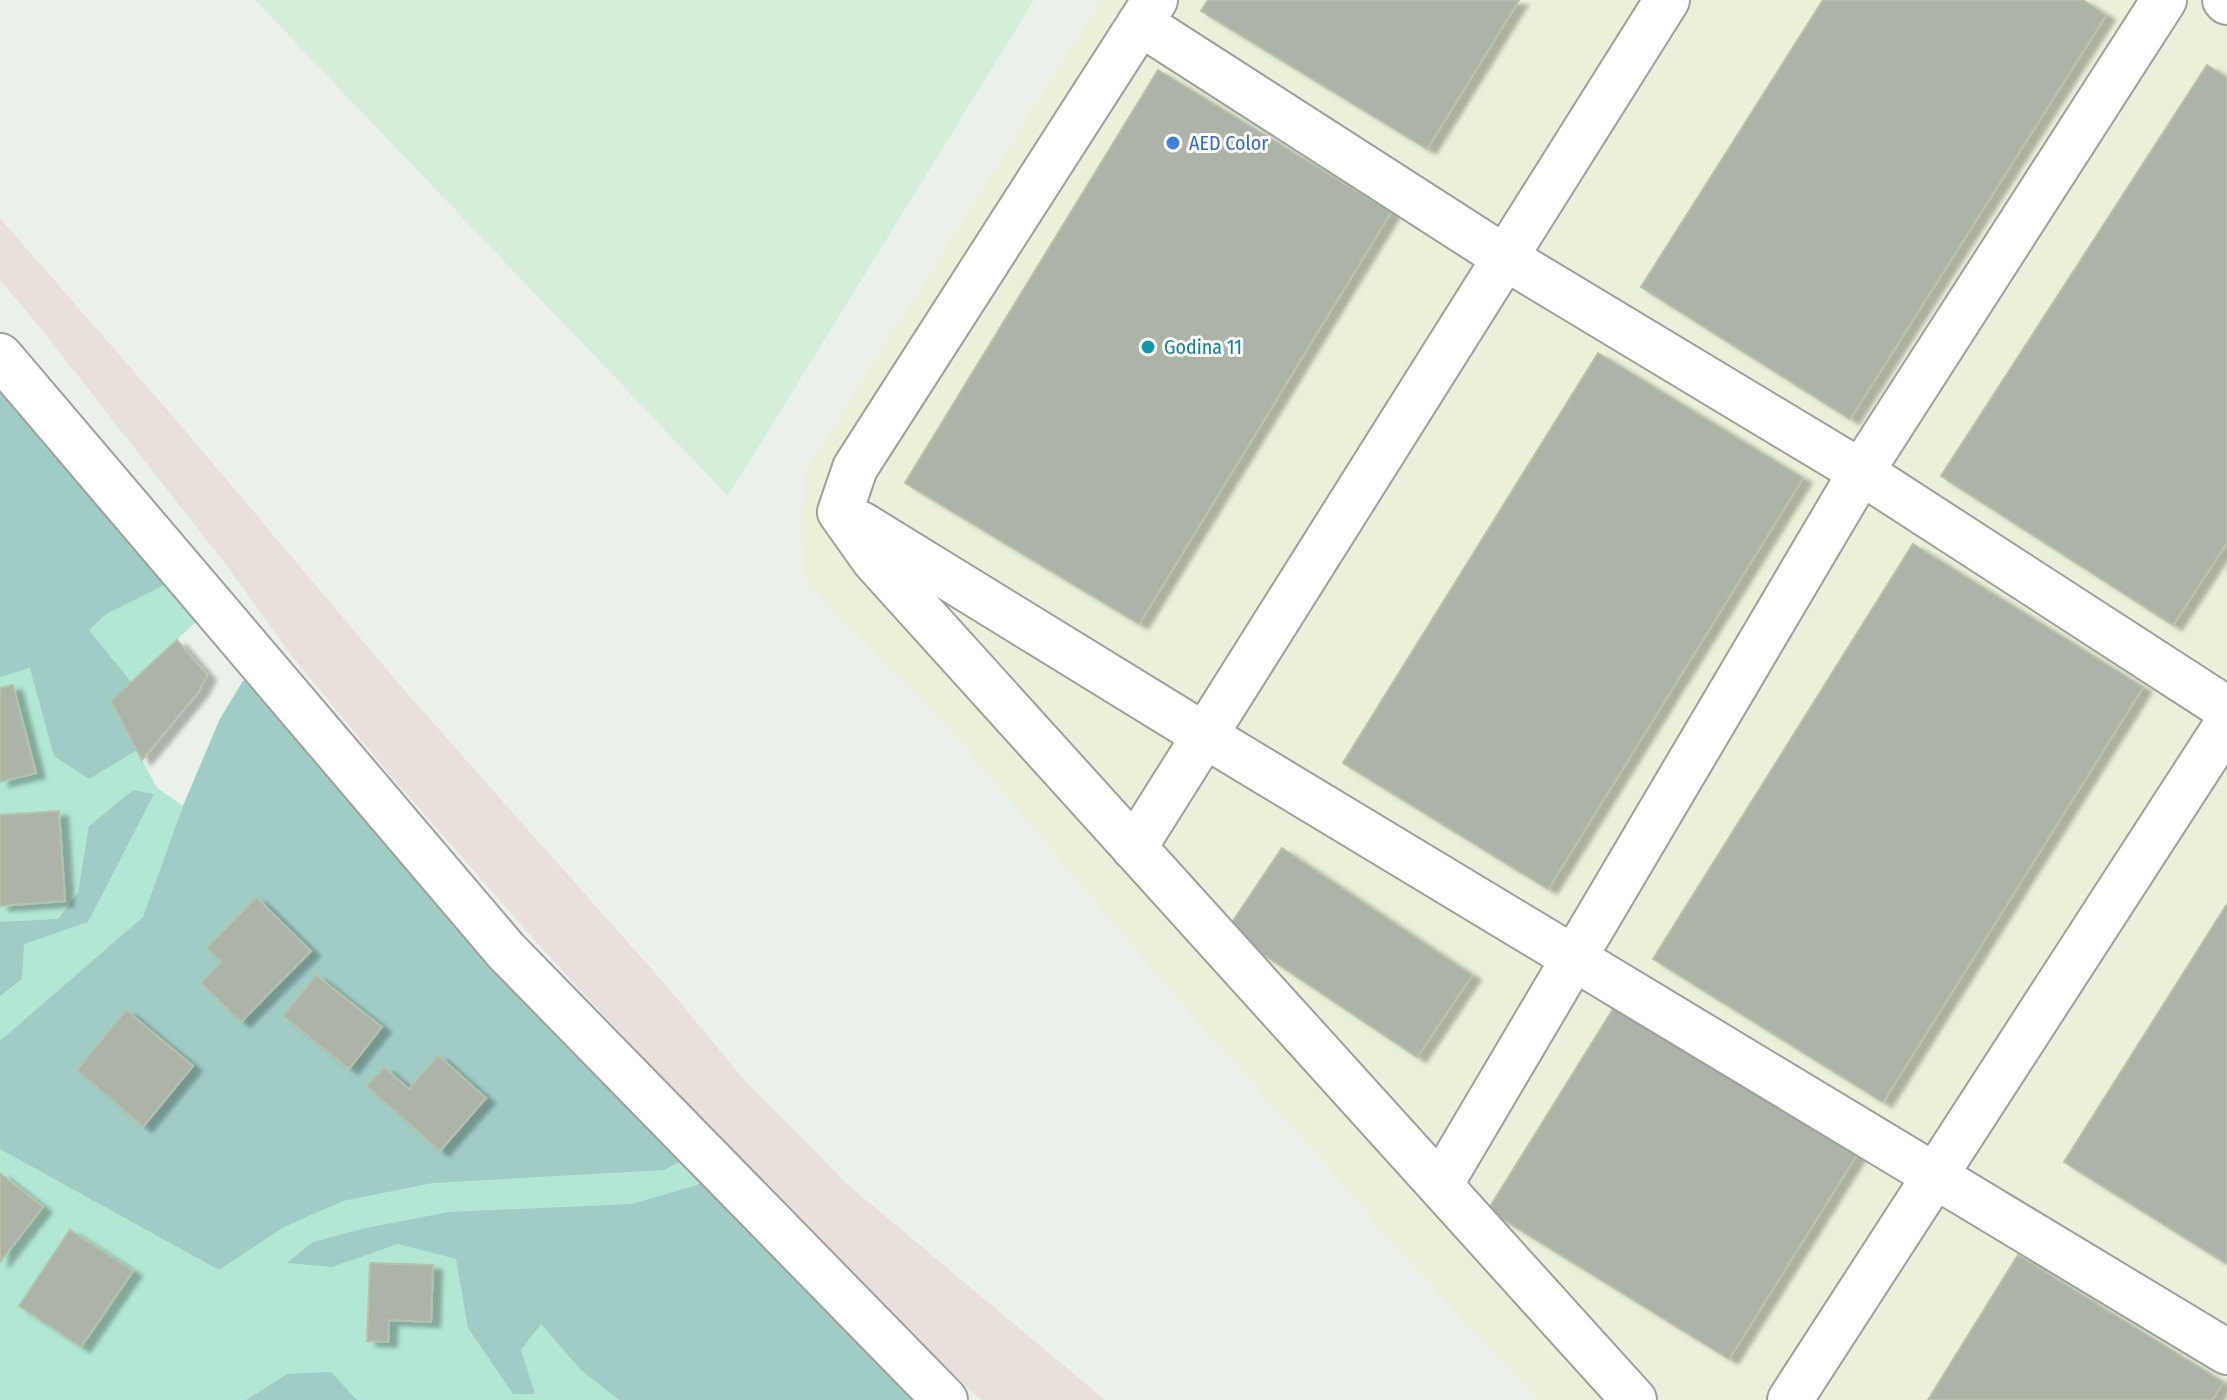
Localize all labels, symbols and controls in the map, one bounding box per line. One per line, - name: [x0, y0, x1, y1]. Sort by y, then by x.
- place label: AED Color: [1189, 131, 1268, 155]
- marker: AED Color: [1164, 134, 1182, 152]
- place label: Godina 11: [1164, 335, 1242, 359]
- marker: Godina 11: [1139, 338, 1157, 356]

